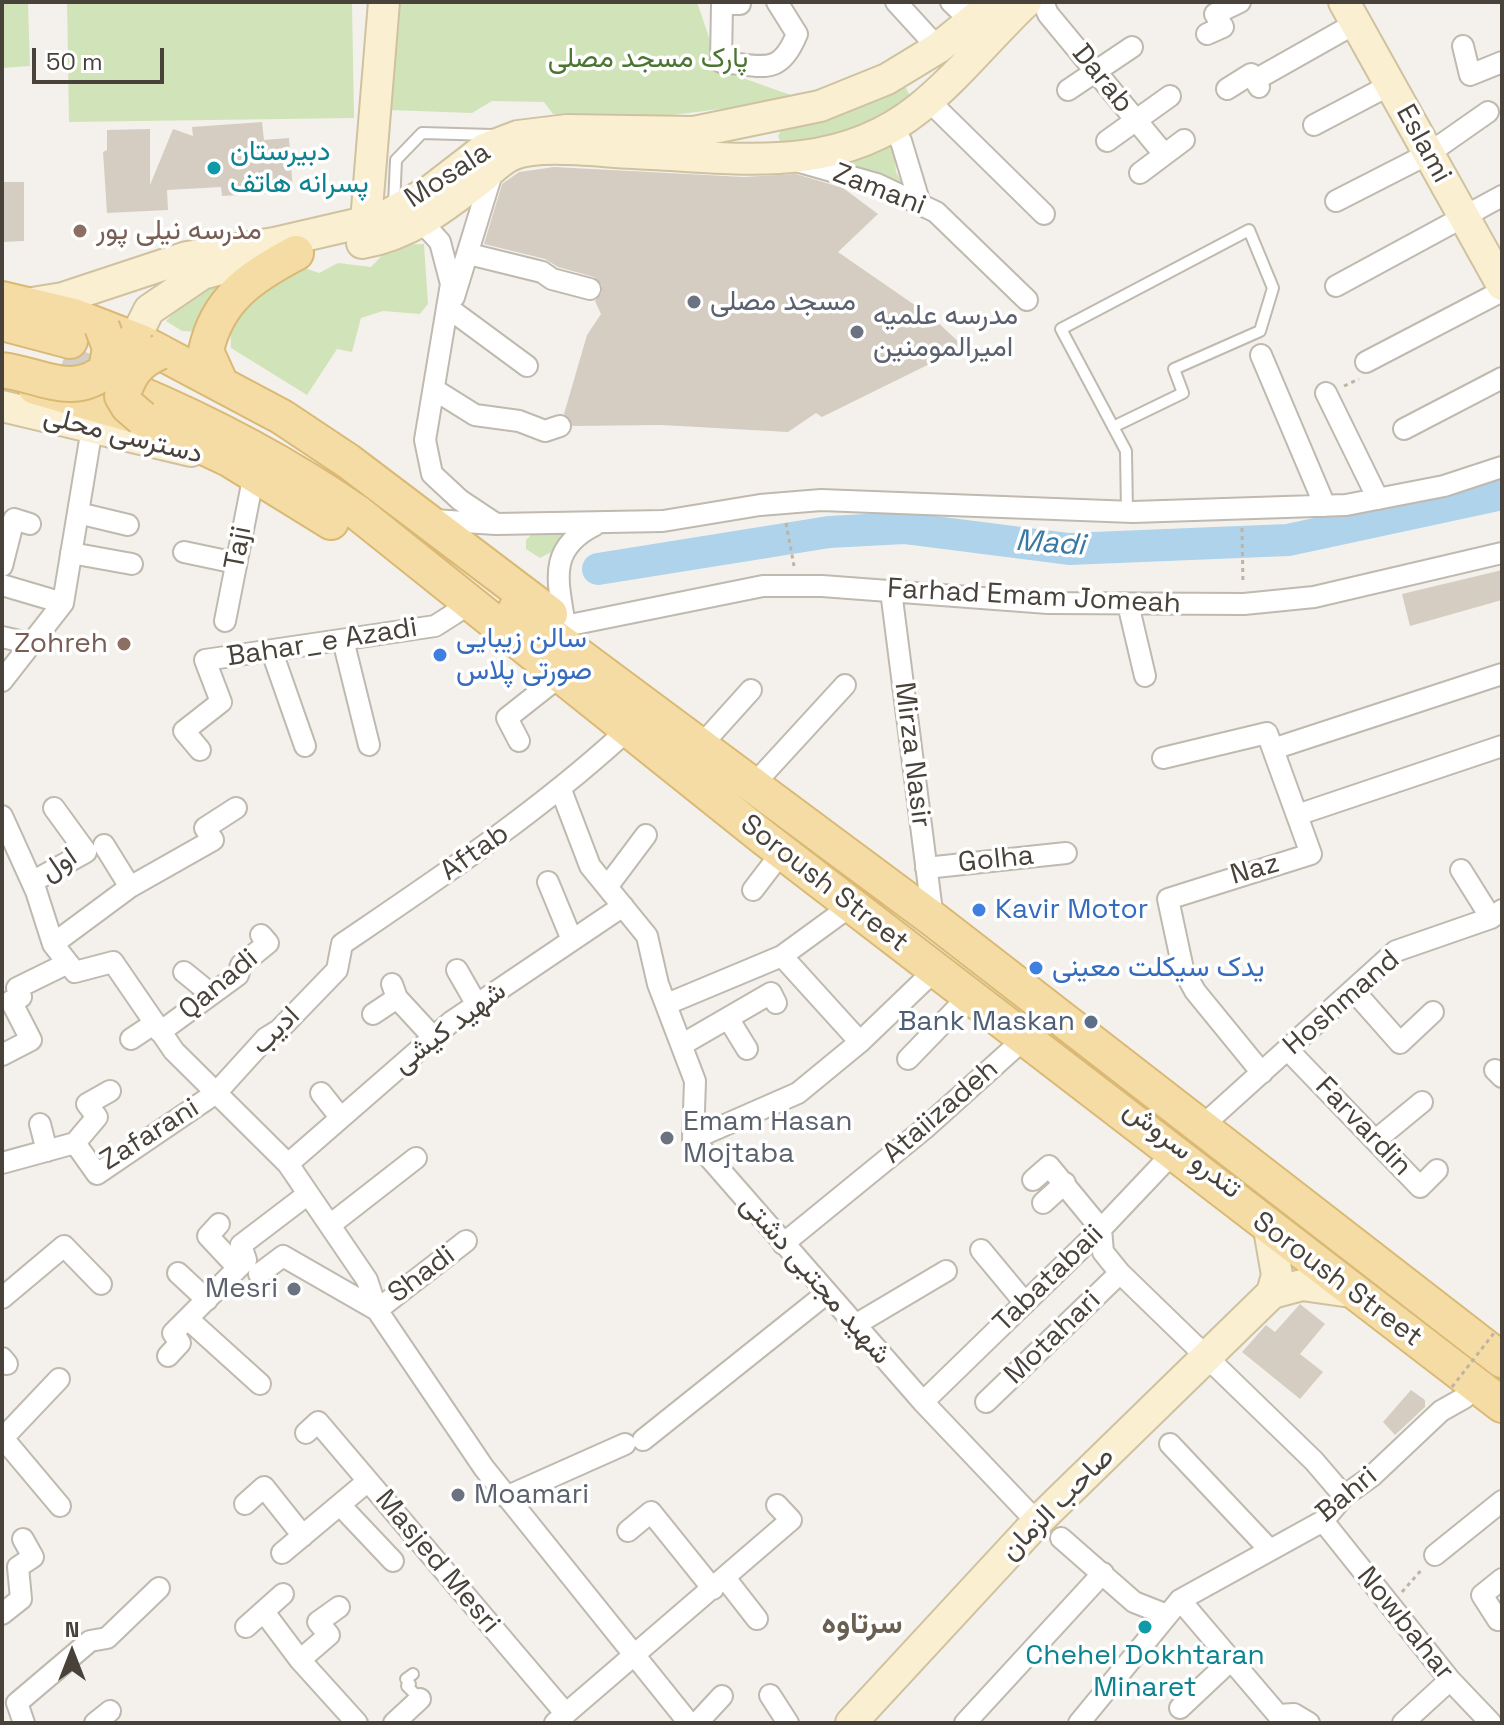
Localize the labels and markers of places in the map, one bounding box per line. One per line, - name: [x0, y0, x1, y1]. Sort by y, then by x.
- place label: دبیرستان پسرانه هاتف: [230, 135, 369, 201]
- marker: دبیرستان پسرانه هاتف: [205, 159, 223, 177]
- place label: مدرسه نیلی پور: [96, 214, 262, 248]
- marker: مدرسه نیلی پور: [71, 222, 89, 240]
- place label: مسجد مصلی: [710, 285, 856, 319]
- marker: مسجد مصلی: [685, 293, 703, 311]
- place label: مدرسه علمیه امیرالمومنین: [873, 299, 1018, 365]
- marker: مدرسه علمیه امیرالمومنین: [848, 323, 866, 341]
- place label: سالن زیبایی صورتی پلاس: [456, 622, 592, 688]
- place label: Zohreh: [14, 627, 108, 661]
- marker: Zohreh: [115, 635, 133, 653]
- marker: سالن زیبایی صورتی پلاس: [431, 646, 449, 664]
- place label: Kavir Motor: [995, 893, 1148, 927]
- marker: Kavir Motor: [970, 901, 988, 919]
- place label: یدک سیکلت معینی: [1052, 951, 1264, 985]
- marker: یدک سیکلت معینی: [1027, 959, 1045, 977]
- place label: Bank Maskan: [898, 1005, 1075, 1039]
- marker: Bank Maskan: [1082, 1013, 1100, 1031]
- place label: Emam Hasan Mojtaba: [683, 1105, 852, 1171]
- marker: Emam Hasan Mojtaba: [658, 1129, 676, 1147]
- place label: Mesri: [205, 1272, 278, 1306]
- marker: Mesri: [285, 1280, 303, 1298]
- place label: Moamari: [474, 1478, 589, 1512]
- marker: Moamari: [449, 1486, 467, 1504]
- marker: Chehel Dokhtaran Minaret: [1136, 1618, 1154, 1636]
- place label: Chehel Dokhtaran Minaret: [1025, 1639, 1265, 1705]

